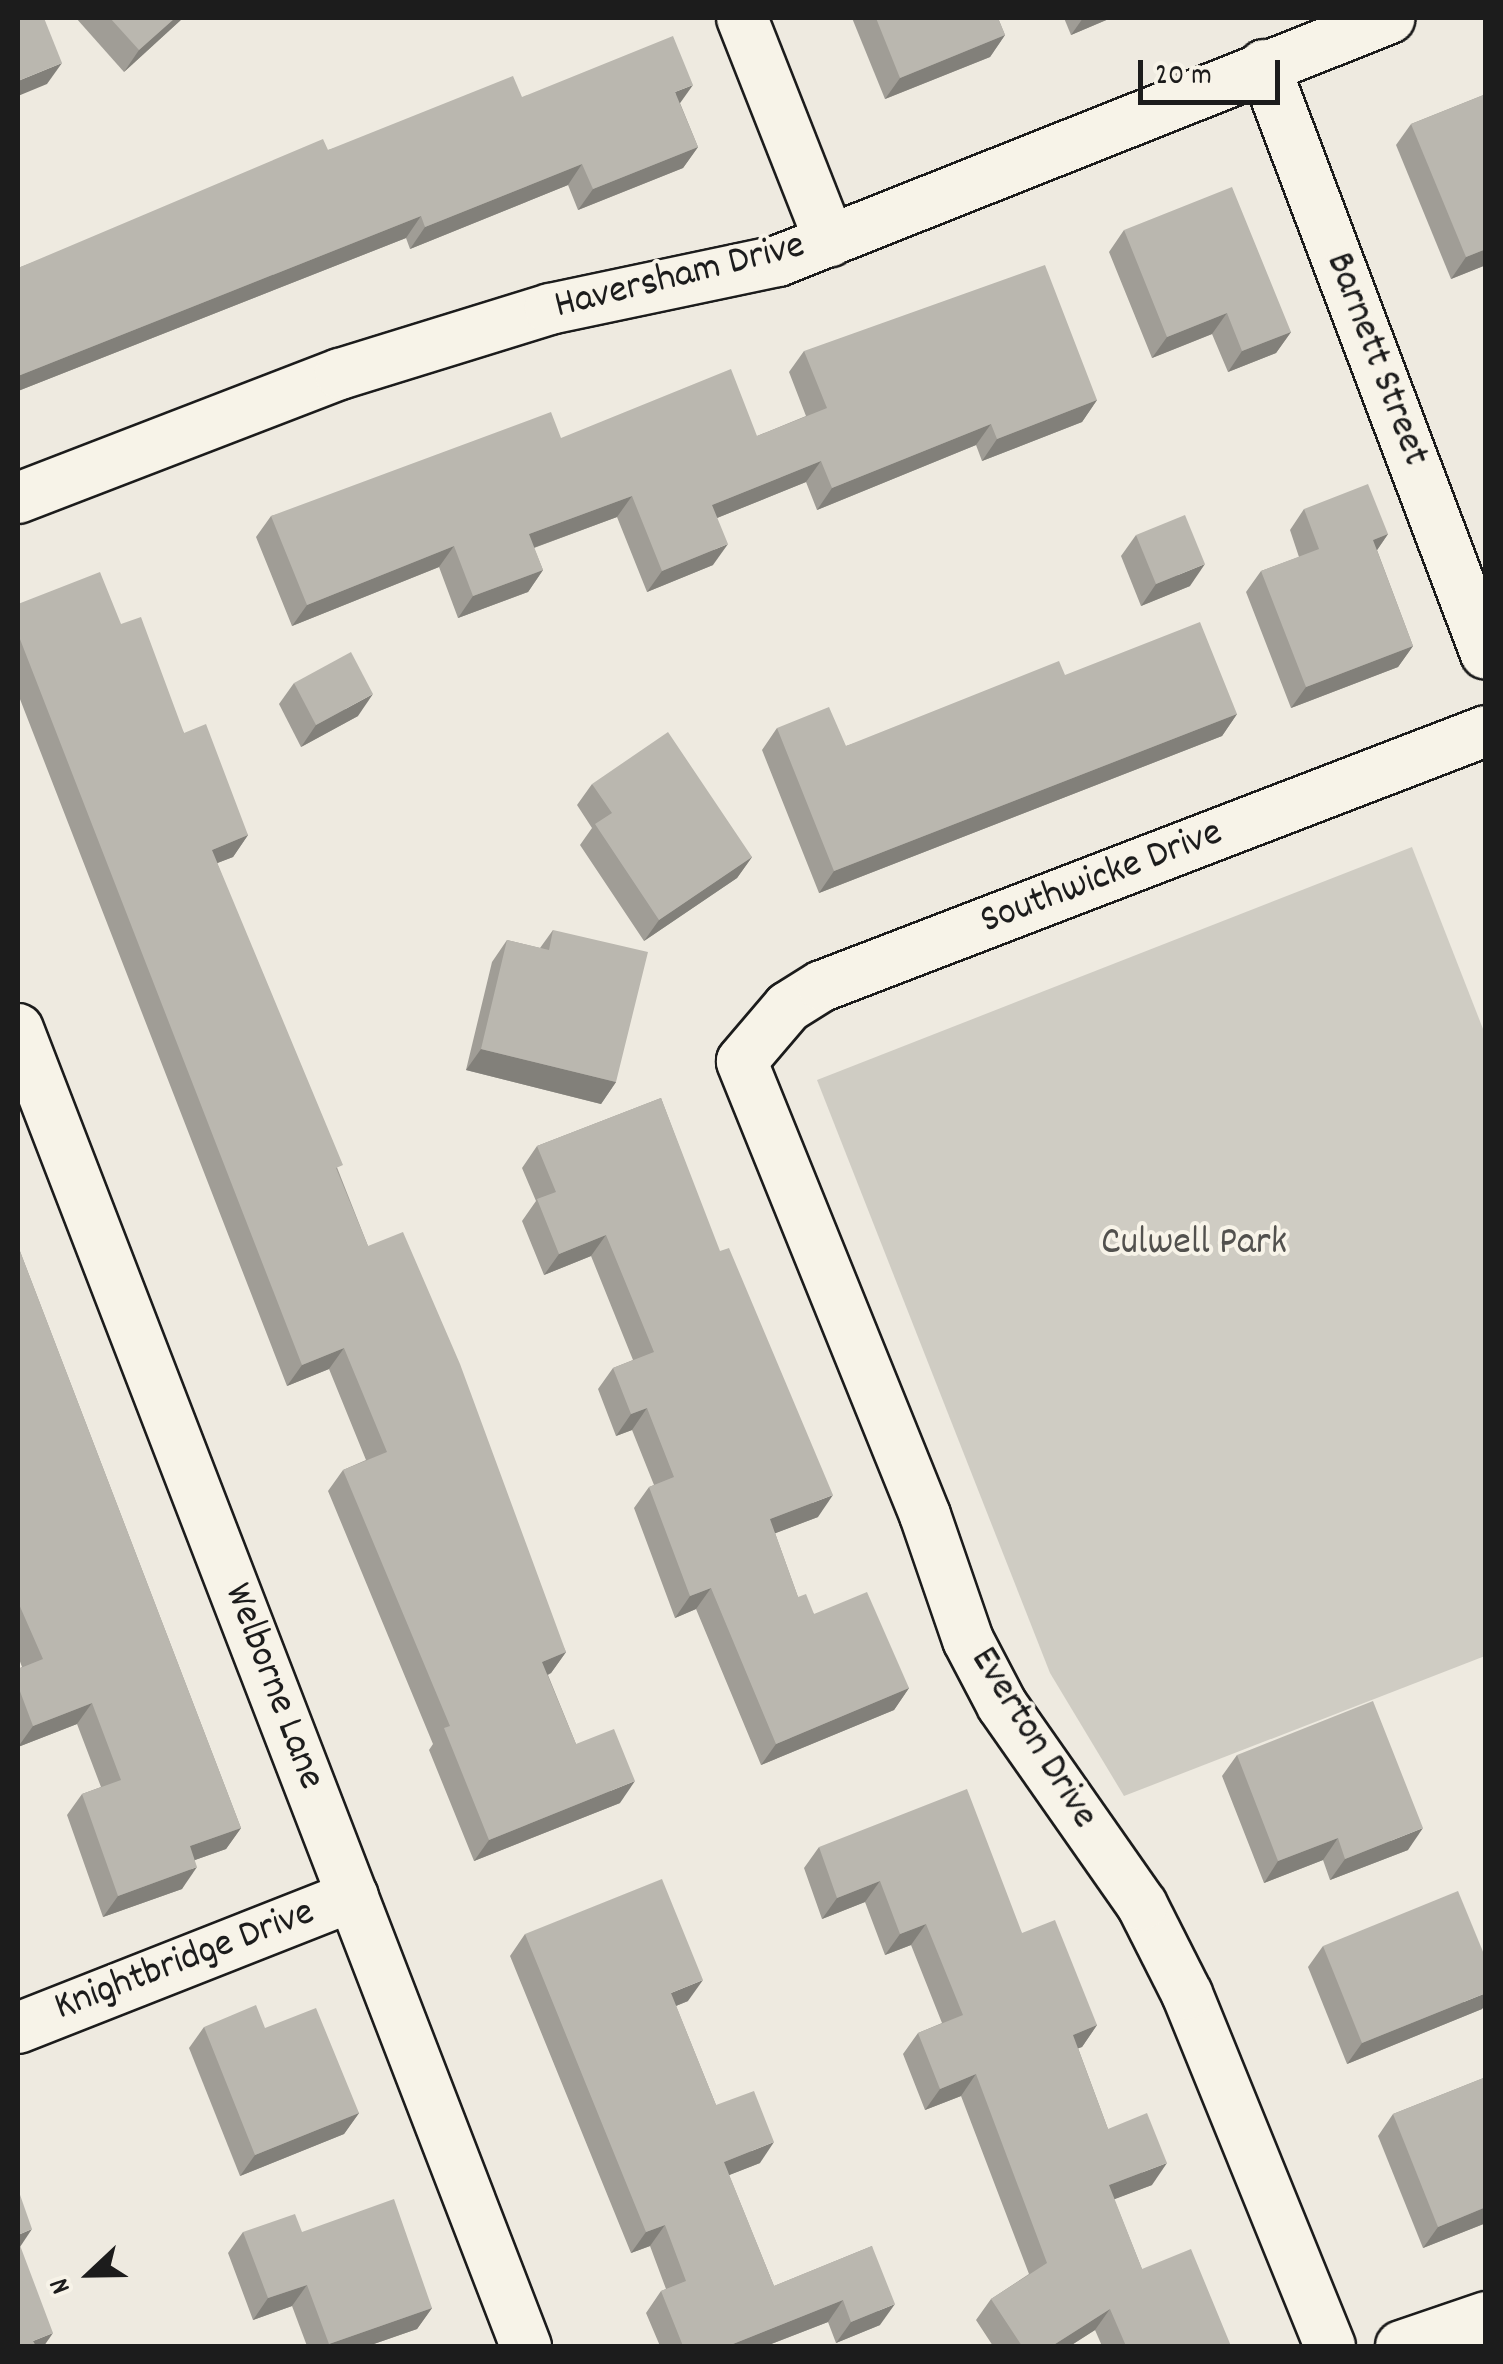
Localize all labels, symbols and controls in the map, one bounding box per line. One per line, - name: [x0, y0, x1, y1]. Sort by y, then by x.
- scale bar: [1143, 40, 1286, 102]
- text: 20 m: [1155, 56, 1212, 99]
- street label: Haversham Drive: [550, 224, 810, 332]
- street label: Barnett Street: [1312, 247, 1438, 473]
- street label: Southwicke Drive: [974, 811, 1230, 947]
- park label: Culwell Park: [1101, 1221, 1287, 1269]
- street label: Welborne Lane: [211, 1577, 333, 1797]
- street label: Everton Drive: [957, 1640, 1107, 1838]
- street label: Knightbridge Drive: [48, 1890, 322, 2034]
- north arrow: [40, 2224, 140, 2324]
- text: N: [41, 2271, 83, 2299]

